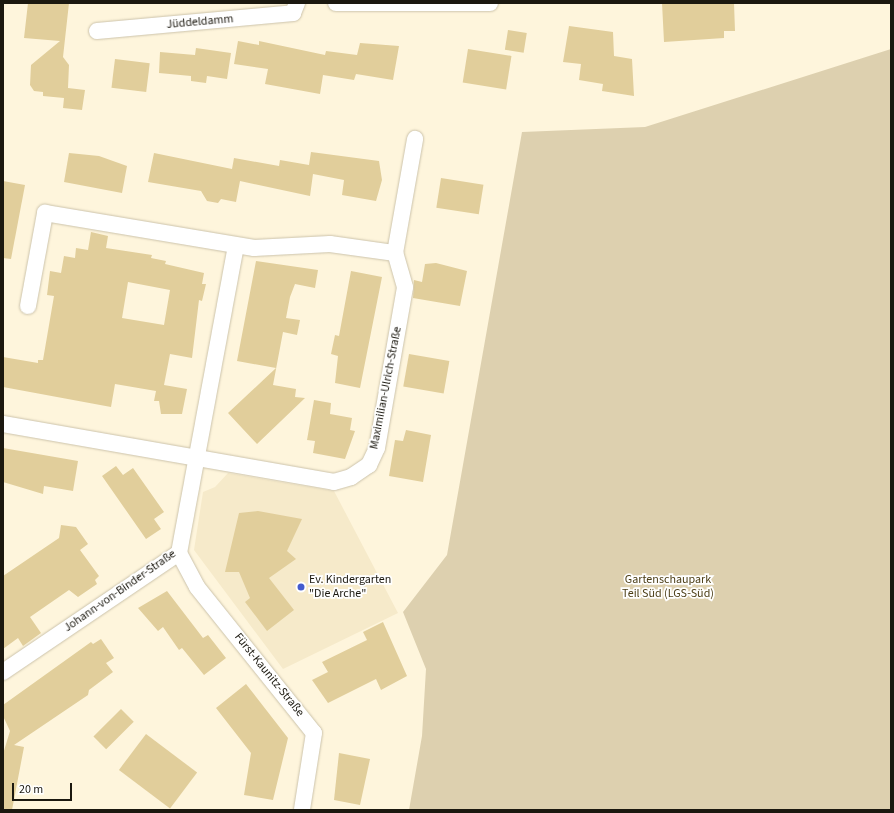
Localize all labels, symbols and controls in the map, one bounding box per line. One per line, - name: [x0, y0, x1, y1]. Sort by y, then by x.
- street label: Jüddeldamm: [166, 12, 234, 32]
- street label: Maximilian-Ulrich-Straße: [367, 325, 405, 451]
- street label: Johann-von-Binder-Straße: [61, 547, 179, 635]
- place label: Ev. Kindergarten "Die Arche": [309, 573, 391, 601]
- park label: Gartenschaupark Teil Süd (LGS-Süd): [622, 573, 714, 601]
- marker: Ev. Kindergarten "Die Arche": [296, 582, 306, 592]
- street label: Fürst-Kaunitz-Straße: [231, 630, 307, 720]
- scale bar: [14, 775, 74, 801]
- text: 20 m: [19, 781, 43, 798]

